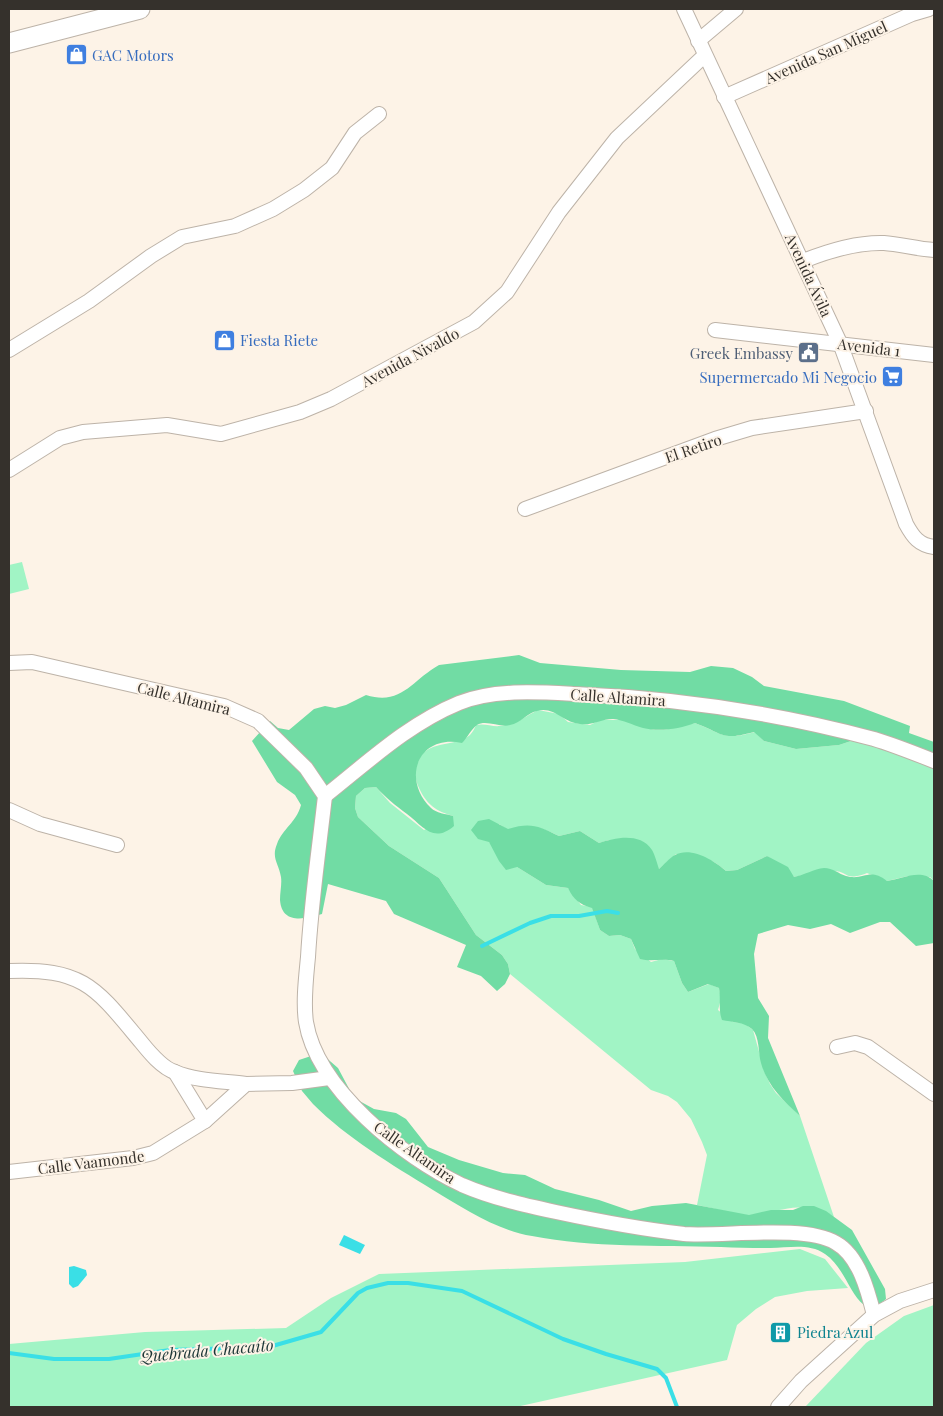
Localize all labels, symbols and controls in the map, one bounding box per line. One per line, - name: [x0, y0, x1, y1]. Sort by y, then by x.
- street label: Avenida San Miguel: [761, 16, 890, 88]
- shop icon: GAC Motors: [64, 43, 88, 67]
- place label: GAC Motors: [92, 45, 174, 65]
- street label: Avenida Ávila: [781, 229, 837, 320]
- street label: Avenida Nivaldo: [357, 323, 462, 392]
- shop icon: Fiesta Riete: [212, 328, 236, 352]
- place label: Fiesta Riete: [240, 330, 318, 350]
- street label: Avenida 1: [836, 333, 902, 361]
- public building icon: Greek Embassy: [797, 341, 821, 365]
- place label: Greek Embassy: [690, 343, 793, 363]
- supermarket icon: Supermercado Mi Negocio: [881, 365, 905, 389]
- place label: Supermercado Mi Negocio: [699, 367, 877, 387]
- street label: El Retiro: [662, 429, 724, 467]
- street label: Calle Altamira: [135, 677, 233, 719]
- street label: Calle Altamira: [570, 684, 667, 710]
- street label: Calle Altamira: [370, 1116, 460, 1188]
- street label: Calle Vaamonde: [37, 1146, 145, 1178]
- building icon: Piedra Azul: [769, 1320, 793, 1344]
- place label: Piedra Azul: [797, 1322, 873, 1342]
- water label: Quebrada Chacaíto: [139, 1334, 275, 1366]

